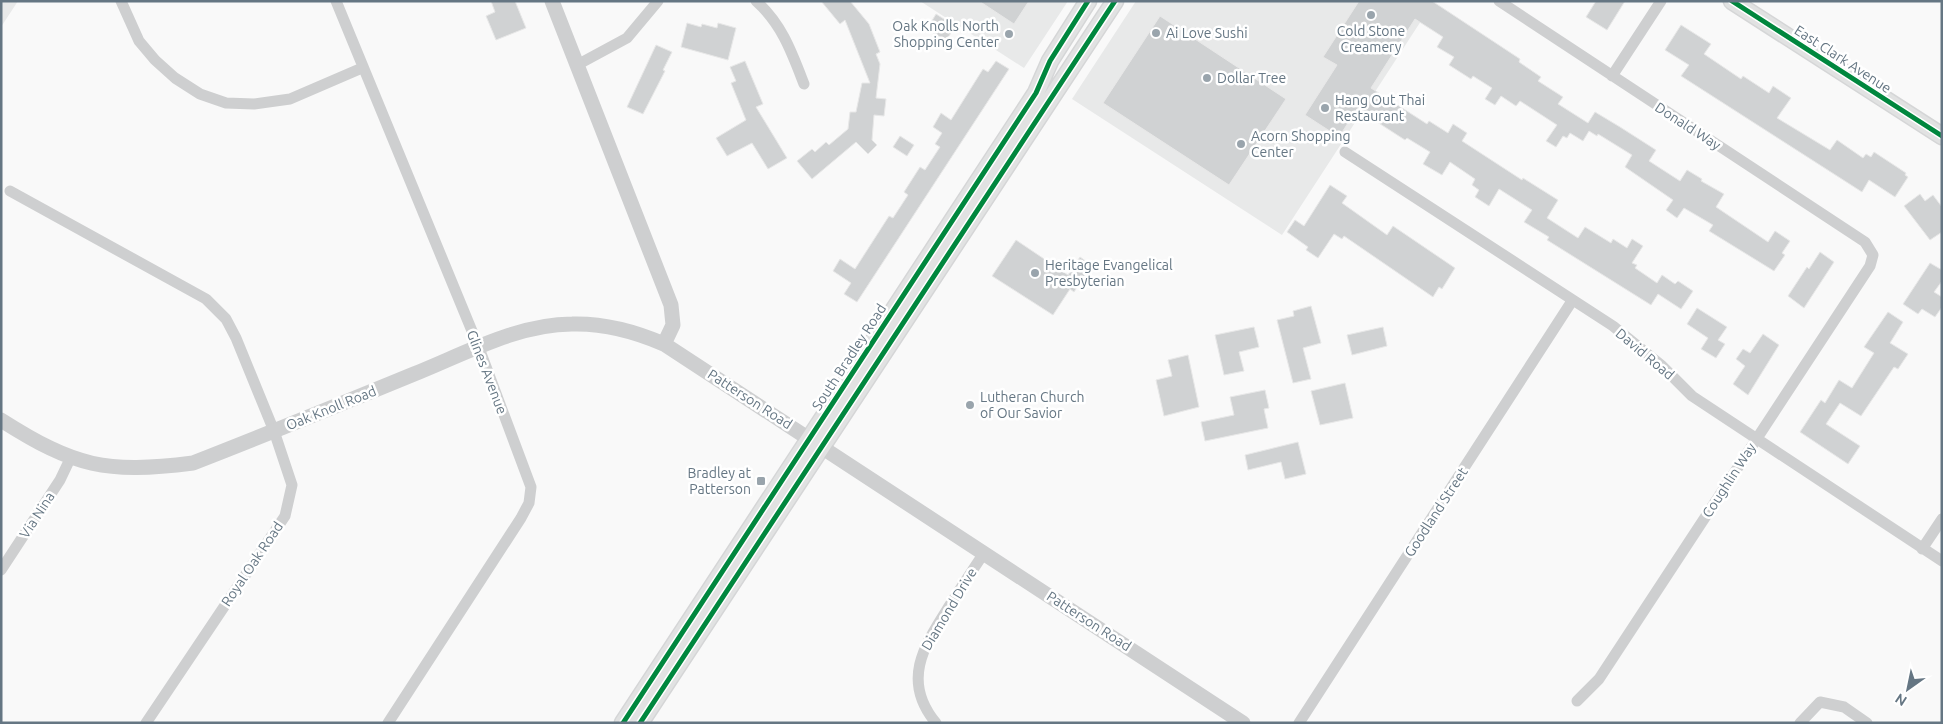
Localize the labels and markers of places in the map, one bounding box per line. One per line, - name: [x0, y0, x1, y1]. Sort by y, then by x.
- marker: Cold Stone Creamery: [1365, 9, 1377, 21]
- place label: Oak Knolls North Shopping Center: [892, 18, 1000, 50]
- place label: Cold Stone Creamery: [1337, 23, 1405, 55]
- place label: Ai Love Sushi: [1166, 25, 1248, 41]
- marker: Ai Love Sushi: [1150, 27, 1162, 39]
- marker: Oak Knolls North Shopping Center: [1003, 28, 1015, 40]
- place label: Dollar Tree: [1217, 70, 1286, 86]
- marker: Dollar Tree: [1201, 72, 1213, 84]
- place label: Hang Out Thai Restaurant: [1335, 92, 1425, 124]
- marker: Hang Out Thai Restaurant: [1319, 102, 1331, 114]
- place label: Acorn Shopping Center: [1251, 128, 1351, 160]
- marker: Acorn Shopping Center: [1235, 138, 1247, 150]
- place label: Heritage Evangelical Presbyterian: [1045, 257, 1173, 289]
- marker: Heritage Evangelical Presbyterian: [1029, 267, 1041, 279]
- place label: Lutheran Church of Our Savior: [980, 389, 1084, 421]
- marker: Lutheran Church of Our Savior: [964, 399, 976, 411]
- place label: Bradley at Patterson: [687, 465, 751, 497]
- marker: Bradley at Patterson: [755, 475, 767, 487]

